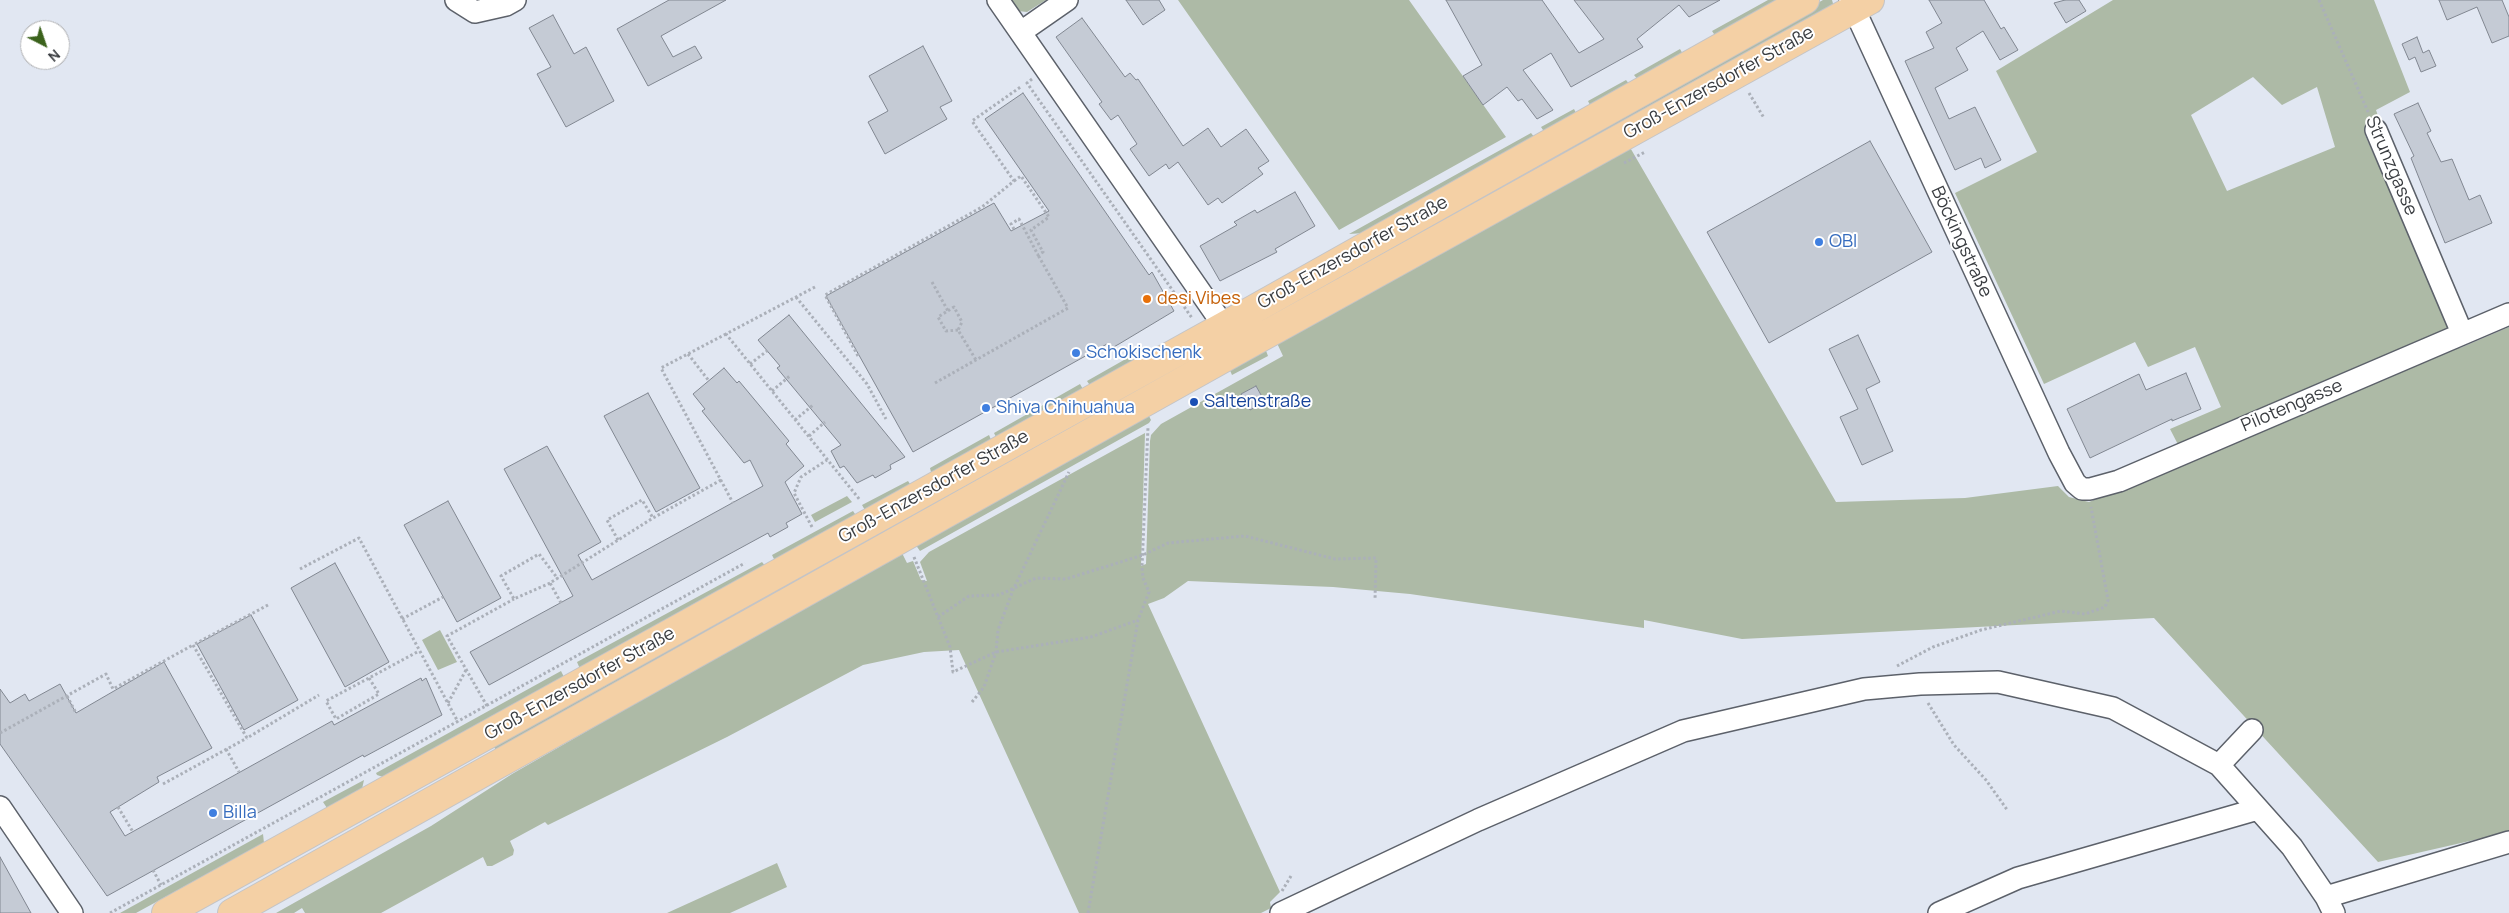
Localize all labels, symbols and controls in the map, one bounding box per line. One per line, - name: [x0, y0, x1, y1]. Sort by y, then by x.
- north arrow: [20, 20, 70, 70]
- street label: Groß-Enzersdorfer Straße: [1620, 22, 1818, 144]
- text: N: [44, 45, 65, 66]
- street label: Strunzgasse: [2360, 113, 2422, 219]
- street label: Böckingstraße: [1926, 183, 1996, 301]
- street label: Groß-Enzersdorfer Straße: [1254, 192, 1452, 314]
- place label: OBI: [1829, 231, 1857, 253]
- marker: OBI: [1813, 236, 1825, 248]
- place label: desi Vibes: [1157, 288, 1241, 310]
- marker: desi Vibes: [1141, 293, 1153, 305]
- place label: Schokischenk: [1086, 342, 1202, 364]
- marker: Schokischenk: [1070, 347, 1082, 359]
- street label: Pilotengasse: [2238, 375, 2346, 437]
- place label: Saltenstraße: [1204, 391, 1311, 413]
- marker: Saltenstraße: [1188, 396, 1200, 408]
- place label: Shiva Chihuahua: [996, 397, 1135, 419]
- marker: Shiva Chihuahua: [980, 402, 992, 414]
- street label: Groß-Enzersdorfer Straße: [835, 426, 1033, 548]
- street label: Groß-Enzersdorfer Straße: [481, 623, 679, 745]
- place label: Billa: [223, 802, 257, 824]
- marker: Billa: [207, 807, 219, 819]

